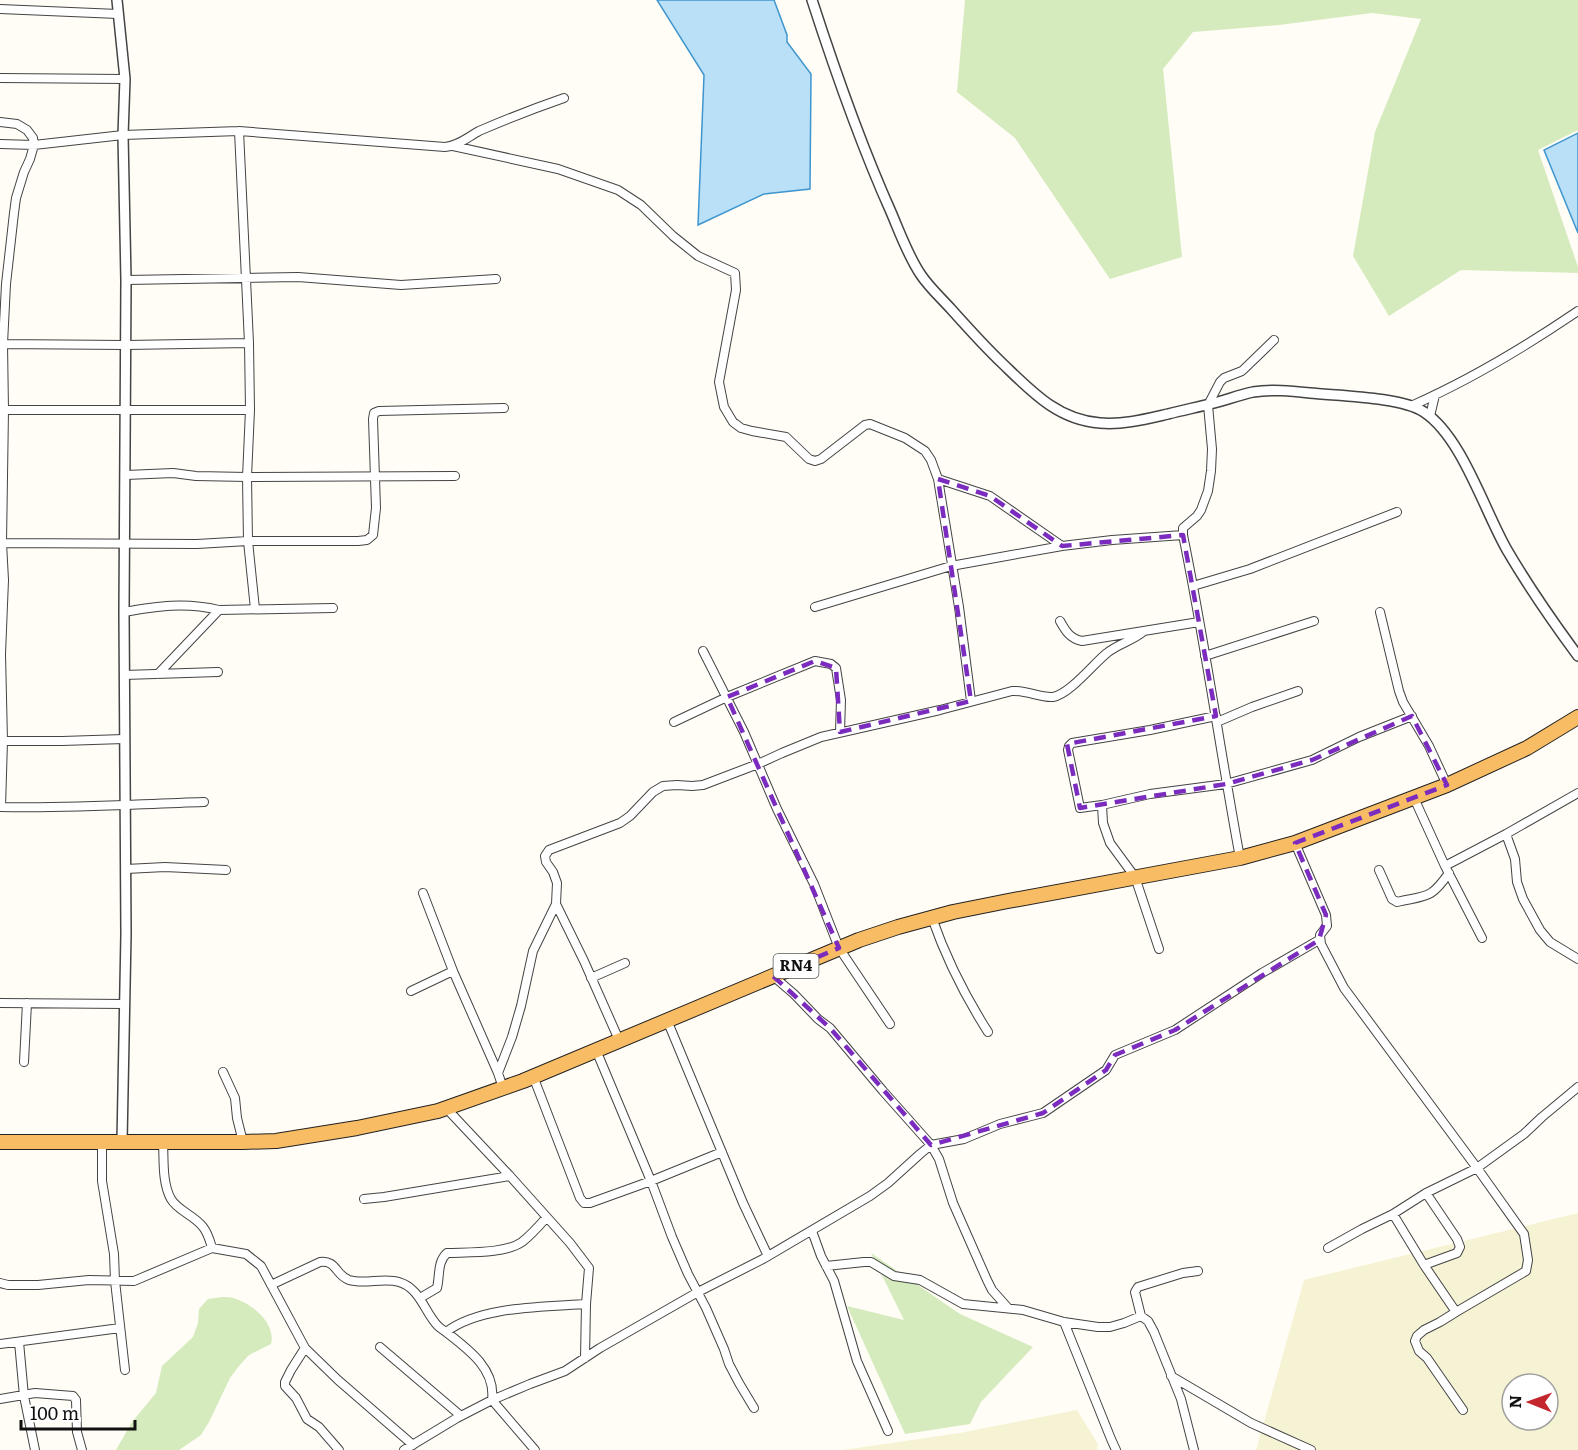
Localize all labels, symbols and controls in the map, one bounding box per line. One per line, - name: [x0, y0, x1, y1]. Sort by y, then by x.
- road number: RN4: [774, 954, 818, 978]
- north arrow: [1500, 1372, 1560, 1432]
- scale bar: [21, 1393, 135, 1431]
- text: N: [1502, 1395, 1526, 1409]
- text: 100 m: [30, 1399, 79, 1426]

